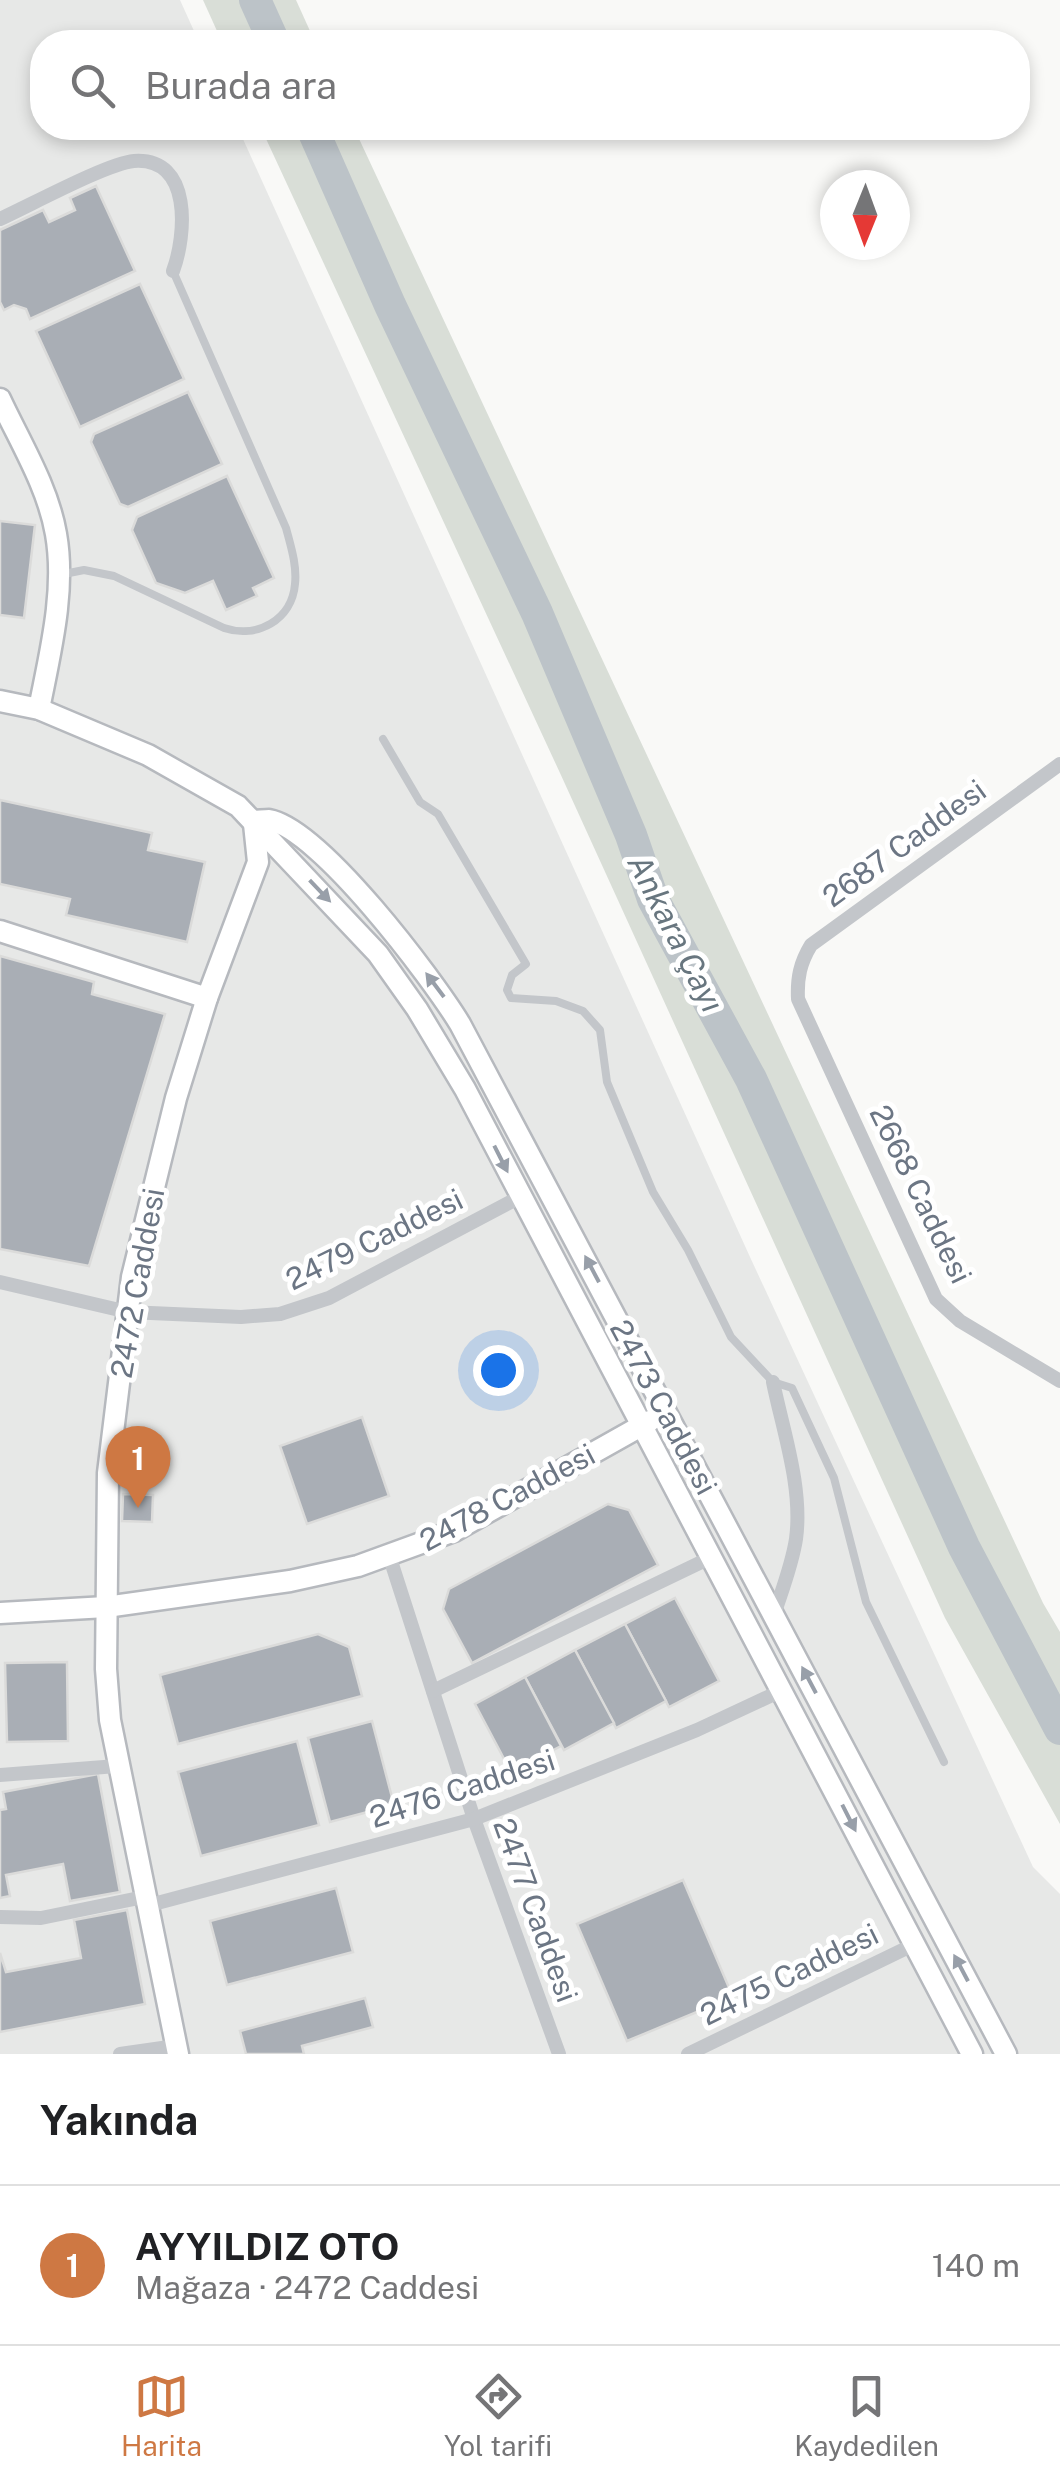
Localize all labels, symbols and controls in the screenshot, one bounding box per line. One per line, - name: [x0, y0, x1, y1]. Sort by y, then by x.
- search box: [30, 30, 1030, 140]
- icon: search: [65, 58, 120, 113]
- text: Burada ara: [145, 63, 337, 108]
- north arrow: [820, 170, 910, 260]
- street label: 2687 Caddesi: [815, 772, 993, 914]
- water label: Ankara Çayı: [621, 848, 731, 1018]
- one-way arrow: [308, 879, 331, 903]
- one-way arrow: [425, 972, 445, 998]
- street label: 2668 Caddesi: [862, 1099, 980, 1289]
- one-way arrow: [492, 1145, 509, 1174]
- street label: 2479 Caddesi: [280, 1181, 468, 1297]
- street label: 2472 Caddesi: [103, 1185, 171, 1381]
- one-way arrow: [584, 1255, 601, 1284]
- street label: 2473 Caddesi: [603, 1314, 725, 1500]
- your location: [473, 1345, 524, 1396]
- pin: 1: [106, 1426, 170, 1508]
- street label: 2478 Caddesi: [413, 1436, 601, 1558]
- one-way arrow: [801, 1666, 818, 1695]
- street label: 2476 Caddesi: [365, 1741, 559, 1835]
- one-way arrow: [840, 1803, 857, 1832]
- street label: 2477 Caddesi: [486, 1813, 586, 2007]
- street label: 2475 Caddesi: [694, 1915, 884, 2033]
- one-way arrow: [953, 1953, 970, 1982]
- text: Yakında: [40, 2095, 198, 2144]
- text: AYYILDIZ OTO: [135, 2224, 399, 2269]
- text: 1: [66, 2247, 79, 2284]
- text: 140 m: [932, 2247, 1020, 2284]
- text: Mağaza · 2472 Caddesi: [135, 2269, 479, 2306]
- tab: Harita: [121, 2369, 202, 2462]
- tab: Yol tarifi: [444, 2369, 552, 2462]
- tab: Kaydedilen: [794, 2369, 939, 2462]

